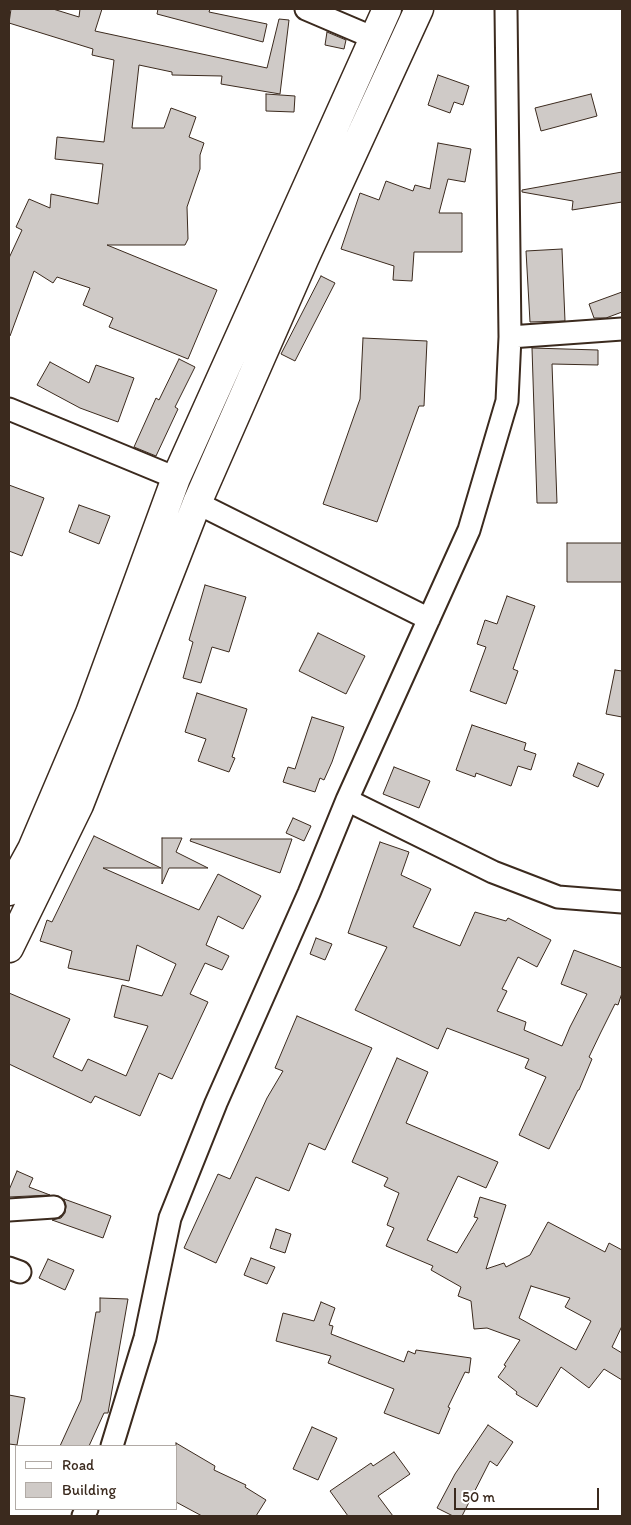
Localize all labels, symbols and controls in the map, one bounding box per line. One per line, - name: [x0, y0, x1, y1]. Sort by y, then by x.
- legend: [15, 1445, 178, 1510]
- text: Road: [62, 1456, 94, 1474]
- scale bar: [456, 1478, 601, 1510]
- text: Building: [62, 1481, 116, 1499]
- text: 50 m: [462, 1488, 495, 1506]

